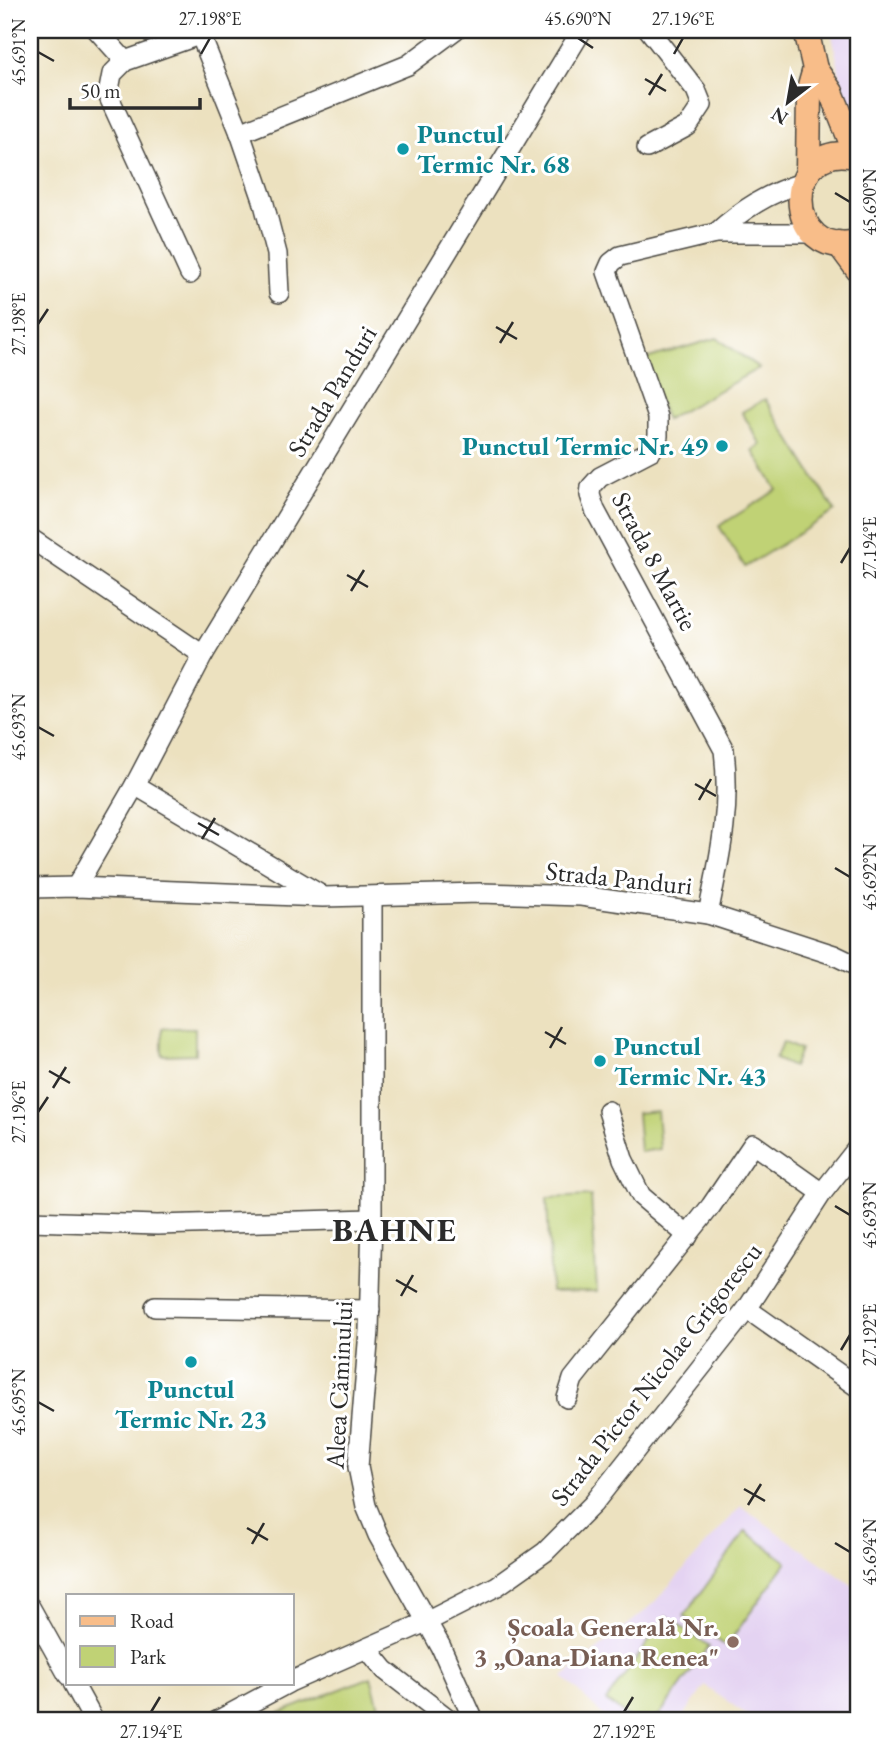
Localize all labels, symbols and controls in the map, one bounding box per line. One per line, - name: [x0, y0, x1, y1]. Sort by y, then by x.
- text: 27.198°E: [179, 7, 241, 30]
- text: 45.690°N: [545, 7, 612, 30]
- text: 27.196°E: [652, 7, 714, 30]
- text: 45.691°N: [7, 18, 30, 85]
- scale bar: [70, 66, 200, 110]
- north arrow: [752, 66, 822, 136]
- text: 50 m: [80, 77, 121, 104]
- text: N: [766, 101, 793, 131]
- place label: Punctul Termic Nr. 68: [417, 117, 570, 181]
- marker: Punctul Termic Nr. 68: [395, 141, 411, 157]
- text: 45.690°N: [858, 168, 881, 235]
- text: 27.198°E: [7, 293, 30, 355]
- street label: Strada Panduri: [280, 319, 384, 463]
- place label: Punctul Termic Nr. 49: [462, 429, 708, 463]
- marker: Punctul Termic Nr. 49: [714, 438, 730, 454]
- street label: Strada 8 Martie: [604, 486, 706, 636]
- text: 27.194°E: [858, 517, 881, 579]
- text: 45.693°N: [7, 693, 30, 760]
- text: 45.692°N: [858, 843, 881, 910]
- street label: Strada Panduri: [544, 853, 694, 903]
- place label: Punctul Termic Nr. 43: [614, 1029, 767, 1093]
- marker: Punctul Termic Nr. 43: [592, 1053, 608, 1069]
- text: 27.196°E: [7, 1081, 30, 1143]
- text: 45.693°N: [858, 1181, 881, 1248]
- district label: BAHNE: [332, 1208, 458, 1251]
- street label: Strada Pictor Nicolae Grigorescu: [542, 1235, 770, 1513]
- street label: Aleea Căminului: [318, 1300, 360, 1471]
- text: 27.192°E: [858, 1304, 881, 1366]
- marker: Punctul Termic Nr. 23: [183, 1354, 199, 1370]
- text: 45.695°N: [7, 1368, 30, 1435]
- place label: Punctul Termic Nr. 23: [115, 1372, 267, 1436]
- text: 45.694°N: [858, 1518, 881, 1585]
- legend: [66, 1594, 294, 1684]
- text: Road: [130, 1607, 174, 1634]
- place label: Școala Generală Nr. 3 „Oana-Diana Renea": [474, 1610, 719, 1674]
- marker: Școala Generală Nr. 3 „Oana-Diana Renea": [725, 1634, 741, 1650]
- text: Park: [130, 1643, 167, 1670]
- text: 27.194°E: [120, 1720, 182, 1743]
- text: 27.192°E: [593, 1720, 655, 1743]

